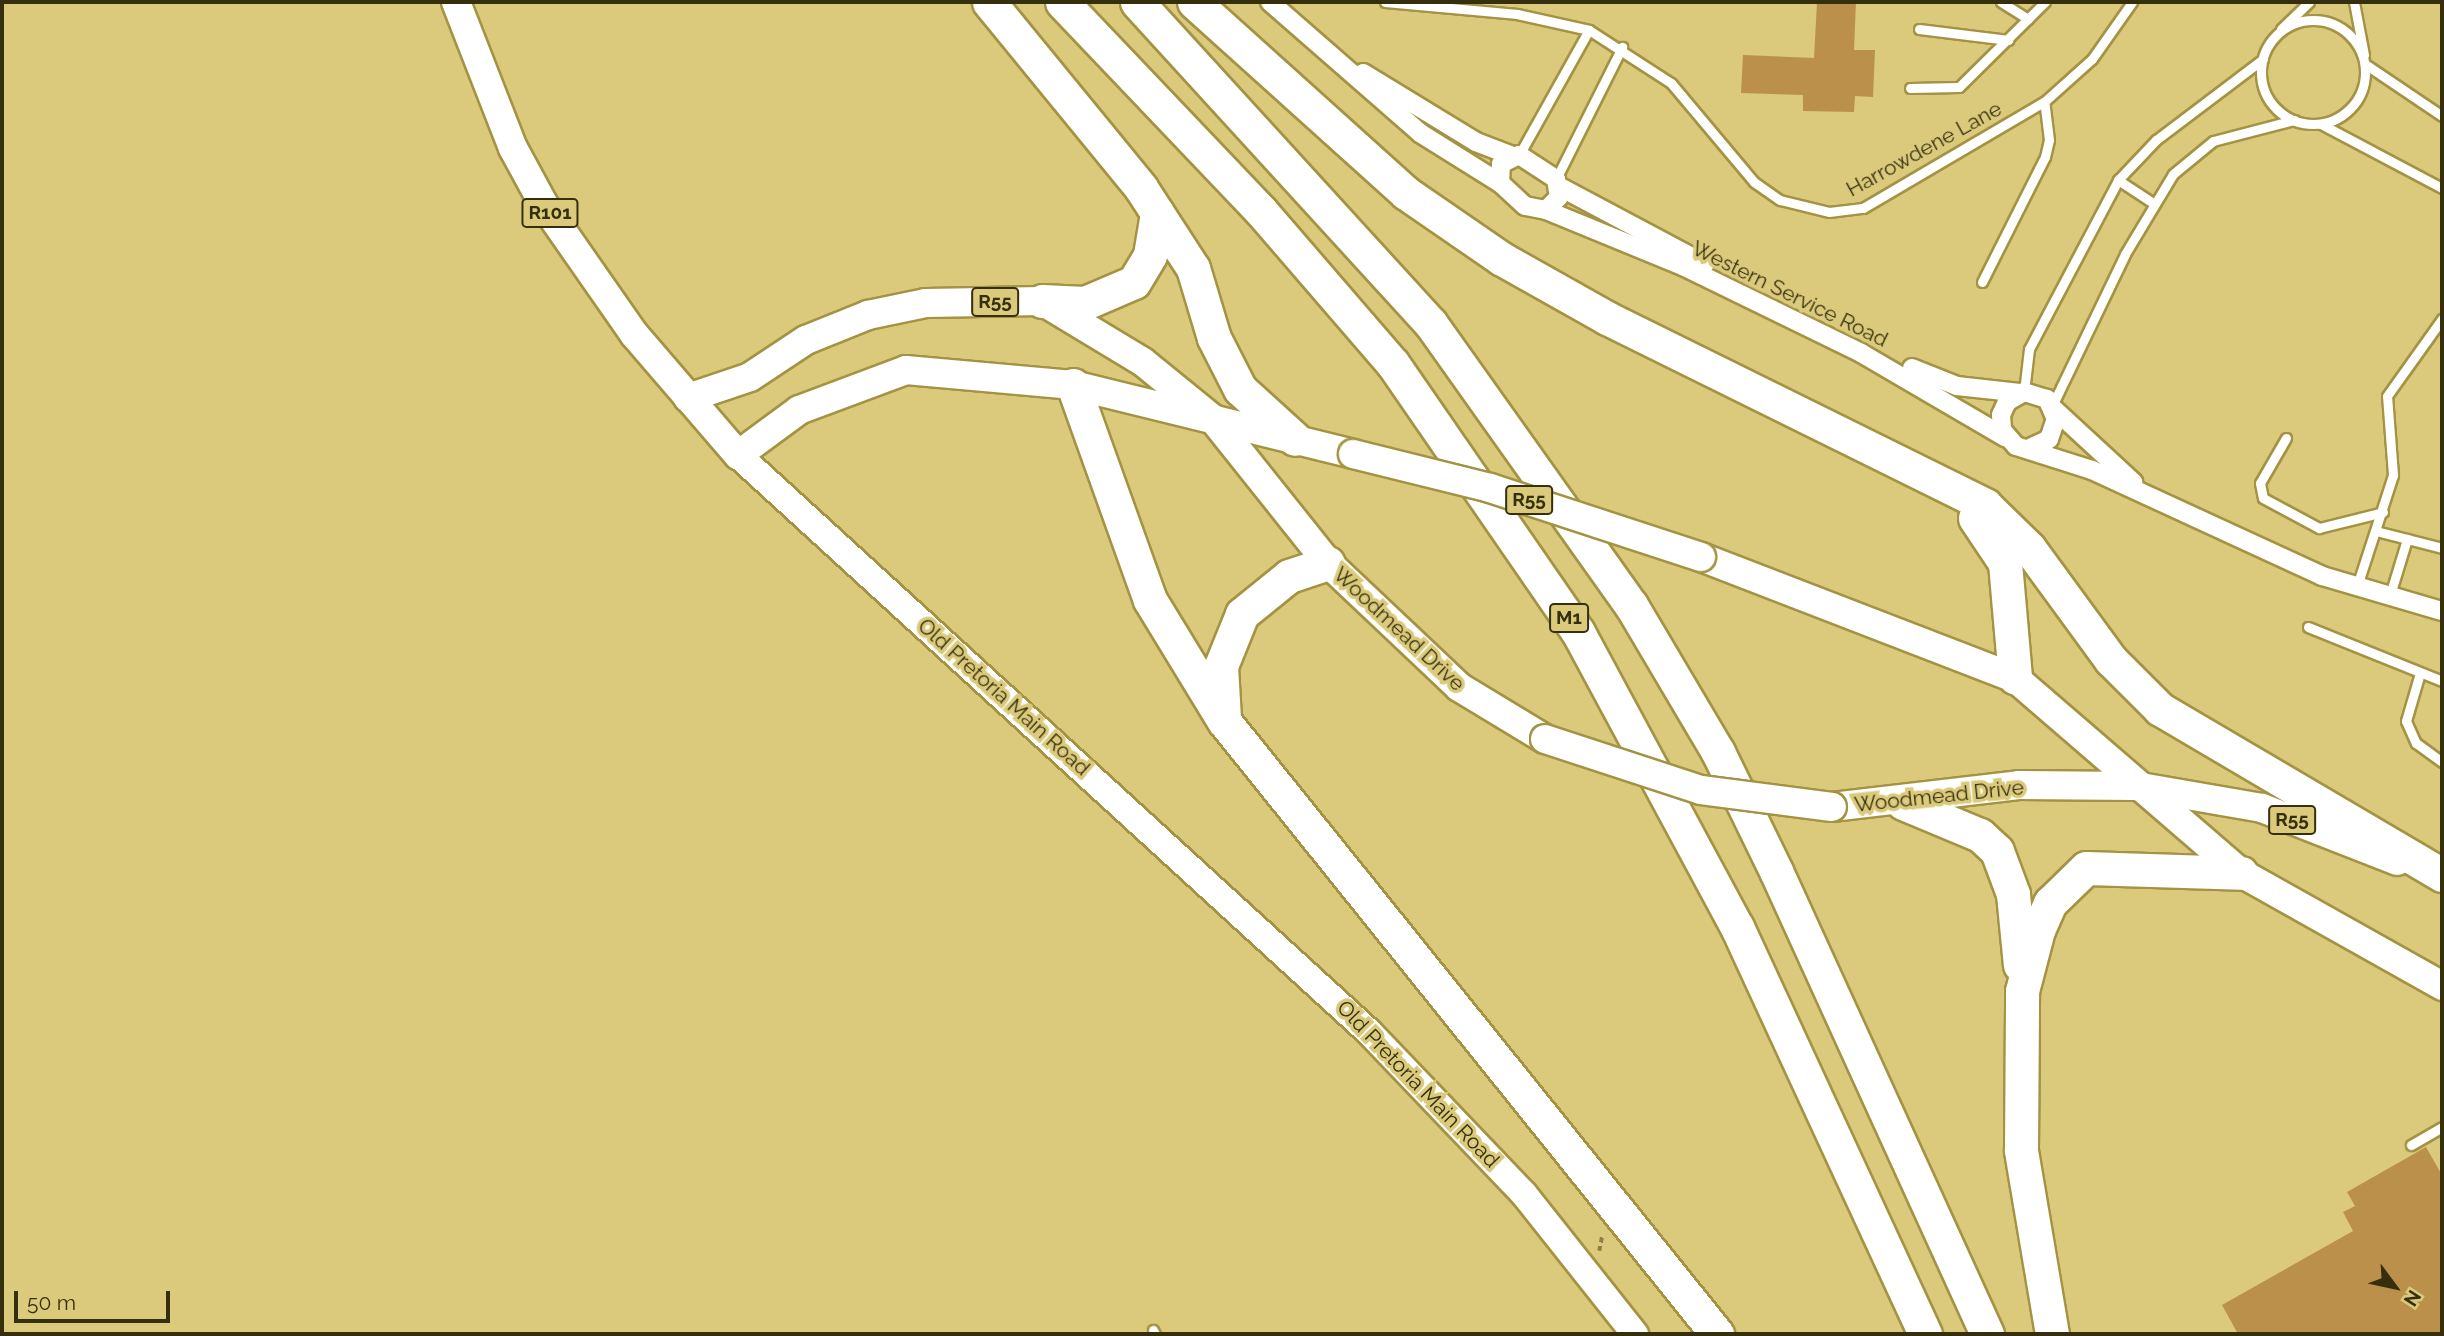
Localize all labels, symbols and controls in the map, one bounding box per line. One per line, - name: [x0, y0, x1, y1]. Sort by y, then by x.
- street label: Harrowdene Lane: [1842, 96, 2006, 202]
- road number: R101: [520, 197, 580, 228]
- street label: Western Service Road: [1688, 236, 1892, 352]
- road number: R55: [970, 286, 1020, 318]
- road number: R55: [1504, 485, 1554, 516]
- street label: Woodmead Drive: [1328, 562, 1470, 696]
- road number: M1: [1548, 603, 1590, 634]
- street label: Old Pretoria Main Road: [913, 613, 1095, 781]
- street label: Woodmead Drive: [1853, 775, 2025, 817]
- road number: R55: [2268, 804, 2316, 835]
- street label: Old Pretoria Main Road: [1332, 995, 1504, 1173]
- north arrow: [2360, 1252, 2430, 1322]
- scale bar: [18, 1276, 173, 1320]
- text: N: [2399, 1286, 2426, 1311]
- text: 50 m: [27, 1290, 76, 1315]

